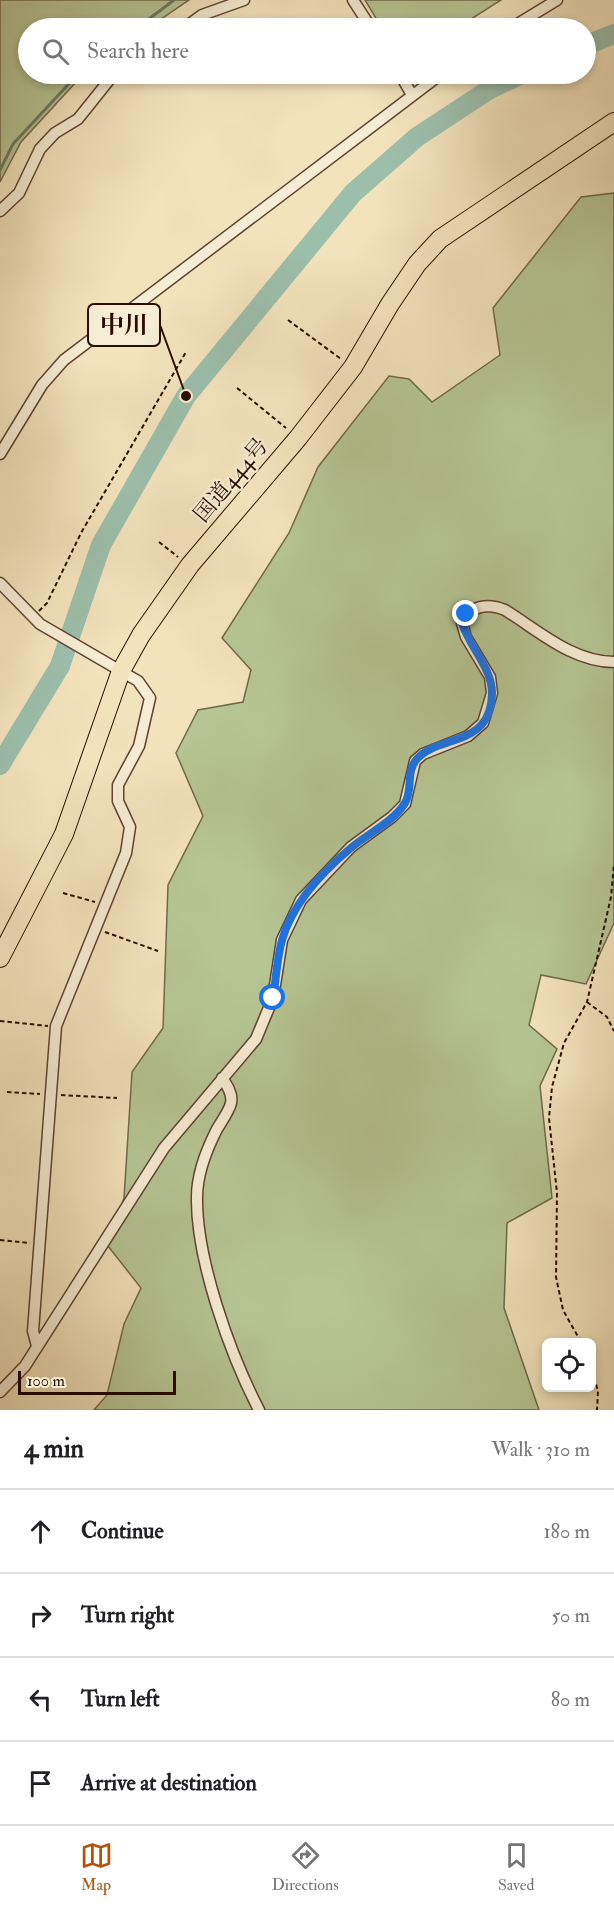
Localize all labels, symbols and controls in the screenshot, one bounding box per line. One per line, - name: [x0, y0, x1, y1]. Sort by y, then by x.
- search box: [18, 18, 596, 84]
- icon: search: [39, 35, 72, 68]
- text: Search here: [87, 37, 189, 65]
- callout: 中川: [88, 304, 160, 346]
- text: 中川: [100, 310, 148, 341]
- street label: 国道444号: [188, 432, 274, 528]
- route end: [452, 600, 478, 626]
- route start: [259, 984, 285, 1010]
- map controls: [542, 1338, 596, 1392]
- button: locate: [542, 1338, 596, 1392]
- scale bar: [18, 1368, 176, 1396]
- text: 100 m: [27, 1371, 65, 1391]
- text: 4 min: [24, 1433, 84, 1465]
- text: Walk · 310 m: [491, 1437, 590, 1462]
- icon: ahead: [24, 1515, 57, 1548]
- text: Continue: [81, 1517, 164, 1545]
- text: 180 m: [543, 1519, 590, 1544]
- icon: right: [24, 1599, 57, 1632]
- text: Turn right: [81, 1601, 174, 1629]
- text: 50 m: [551, 1603, 590, 1628]
- icon: left: [24, 1683, 57, 1716]
- text: Turn left: [81, 1685, 160, 1713]
- text: 80 m: [551, 1687, 590, 1712]
- icon: arrive: [24, 1767, 57, 1800]
- text: Arrive at destination: [81, 1769, 257, 1797]
- tab: Map: [80, 1839, 113, 1895]
- tab: Directions: [272, 1839, 339, 1895]
- tab: Saved: [498, 1839, 534, 1895]

